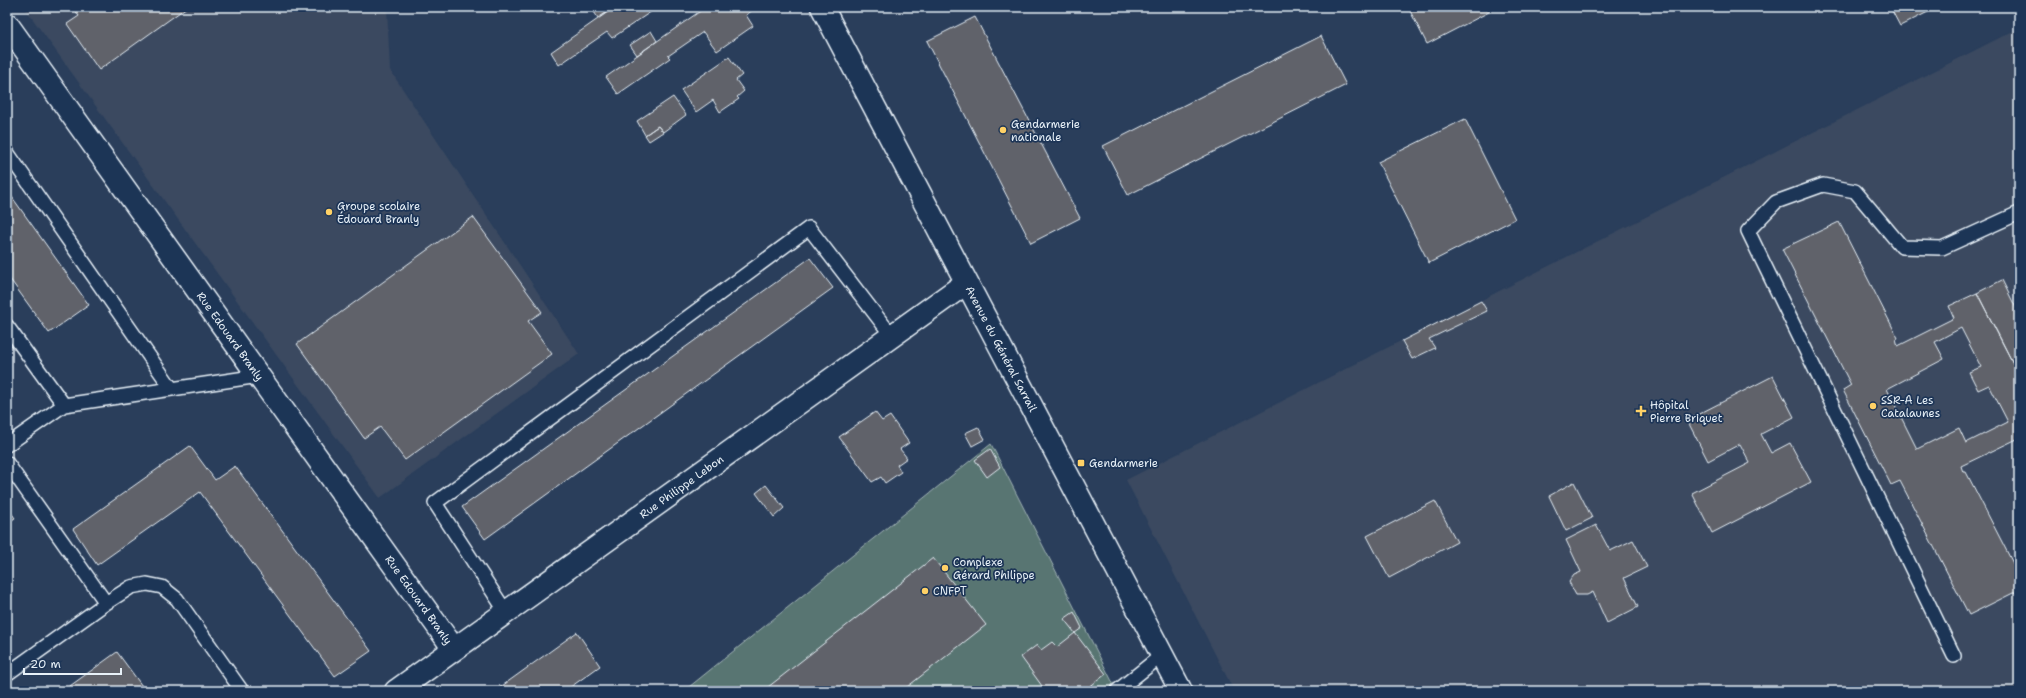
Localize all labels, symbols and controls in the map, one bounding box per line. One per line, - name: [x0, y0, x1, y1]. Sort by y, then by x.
- place label: Gendarmerie nationale: [1011, 117, 1080, 145]
- marker: Gendarmerie nationale: [998, 125, 1008, 135]
- place label: Groupe scolaire Édouard Branly: [337, 199, 420, 227]
- marker: Groupe scolaire Édouard Branly: [324, 207, 334, 217]
- street label: Avenue du Général Sarrail: [962, 283, 1040, 415]
- street label: Rue Edouard Branly: [193, 289, 267, 384]
- place label: SSR-A Les Catalaunes: [1881, 393, 1940, 421]
- place label: Hôpital Pierre Briquet: [1650, 398, 1723, 426]
- marker: SSR-A Les Catalaunes: [1868, 401, 1878, 411]
- marker: Hôpital Pierre Briquet: [1635, 405, 1647, 417]
- street label: Rue Philippe Lebon: [637, 452, 727, 522]
- place label: Gendarmerie: [1089, 456, 1158, 471]
- marker: Gendarmerie: [1076, 458, 1086, 468]
- street label: Rue Edouard Branly: [382, 553, 455, 648]
- place label: Complexe Gérard Philippe: [953, 555, 1035, 583]
- marker: Complexe Gérard Philippe: [940, 563, 950, 573]
- place label: CNFPT: [933, 584, 967, 599]
- marker: CNFPT: [920, 586, 930, 596]
- scale bar: [24, 650, 121, 676]
- text: 20 m: [30, 656, 61, 672]

